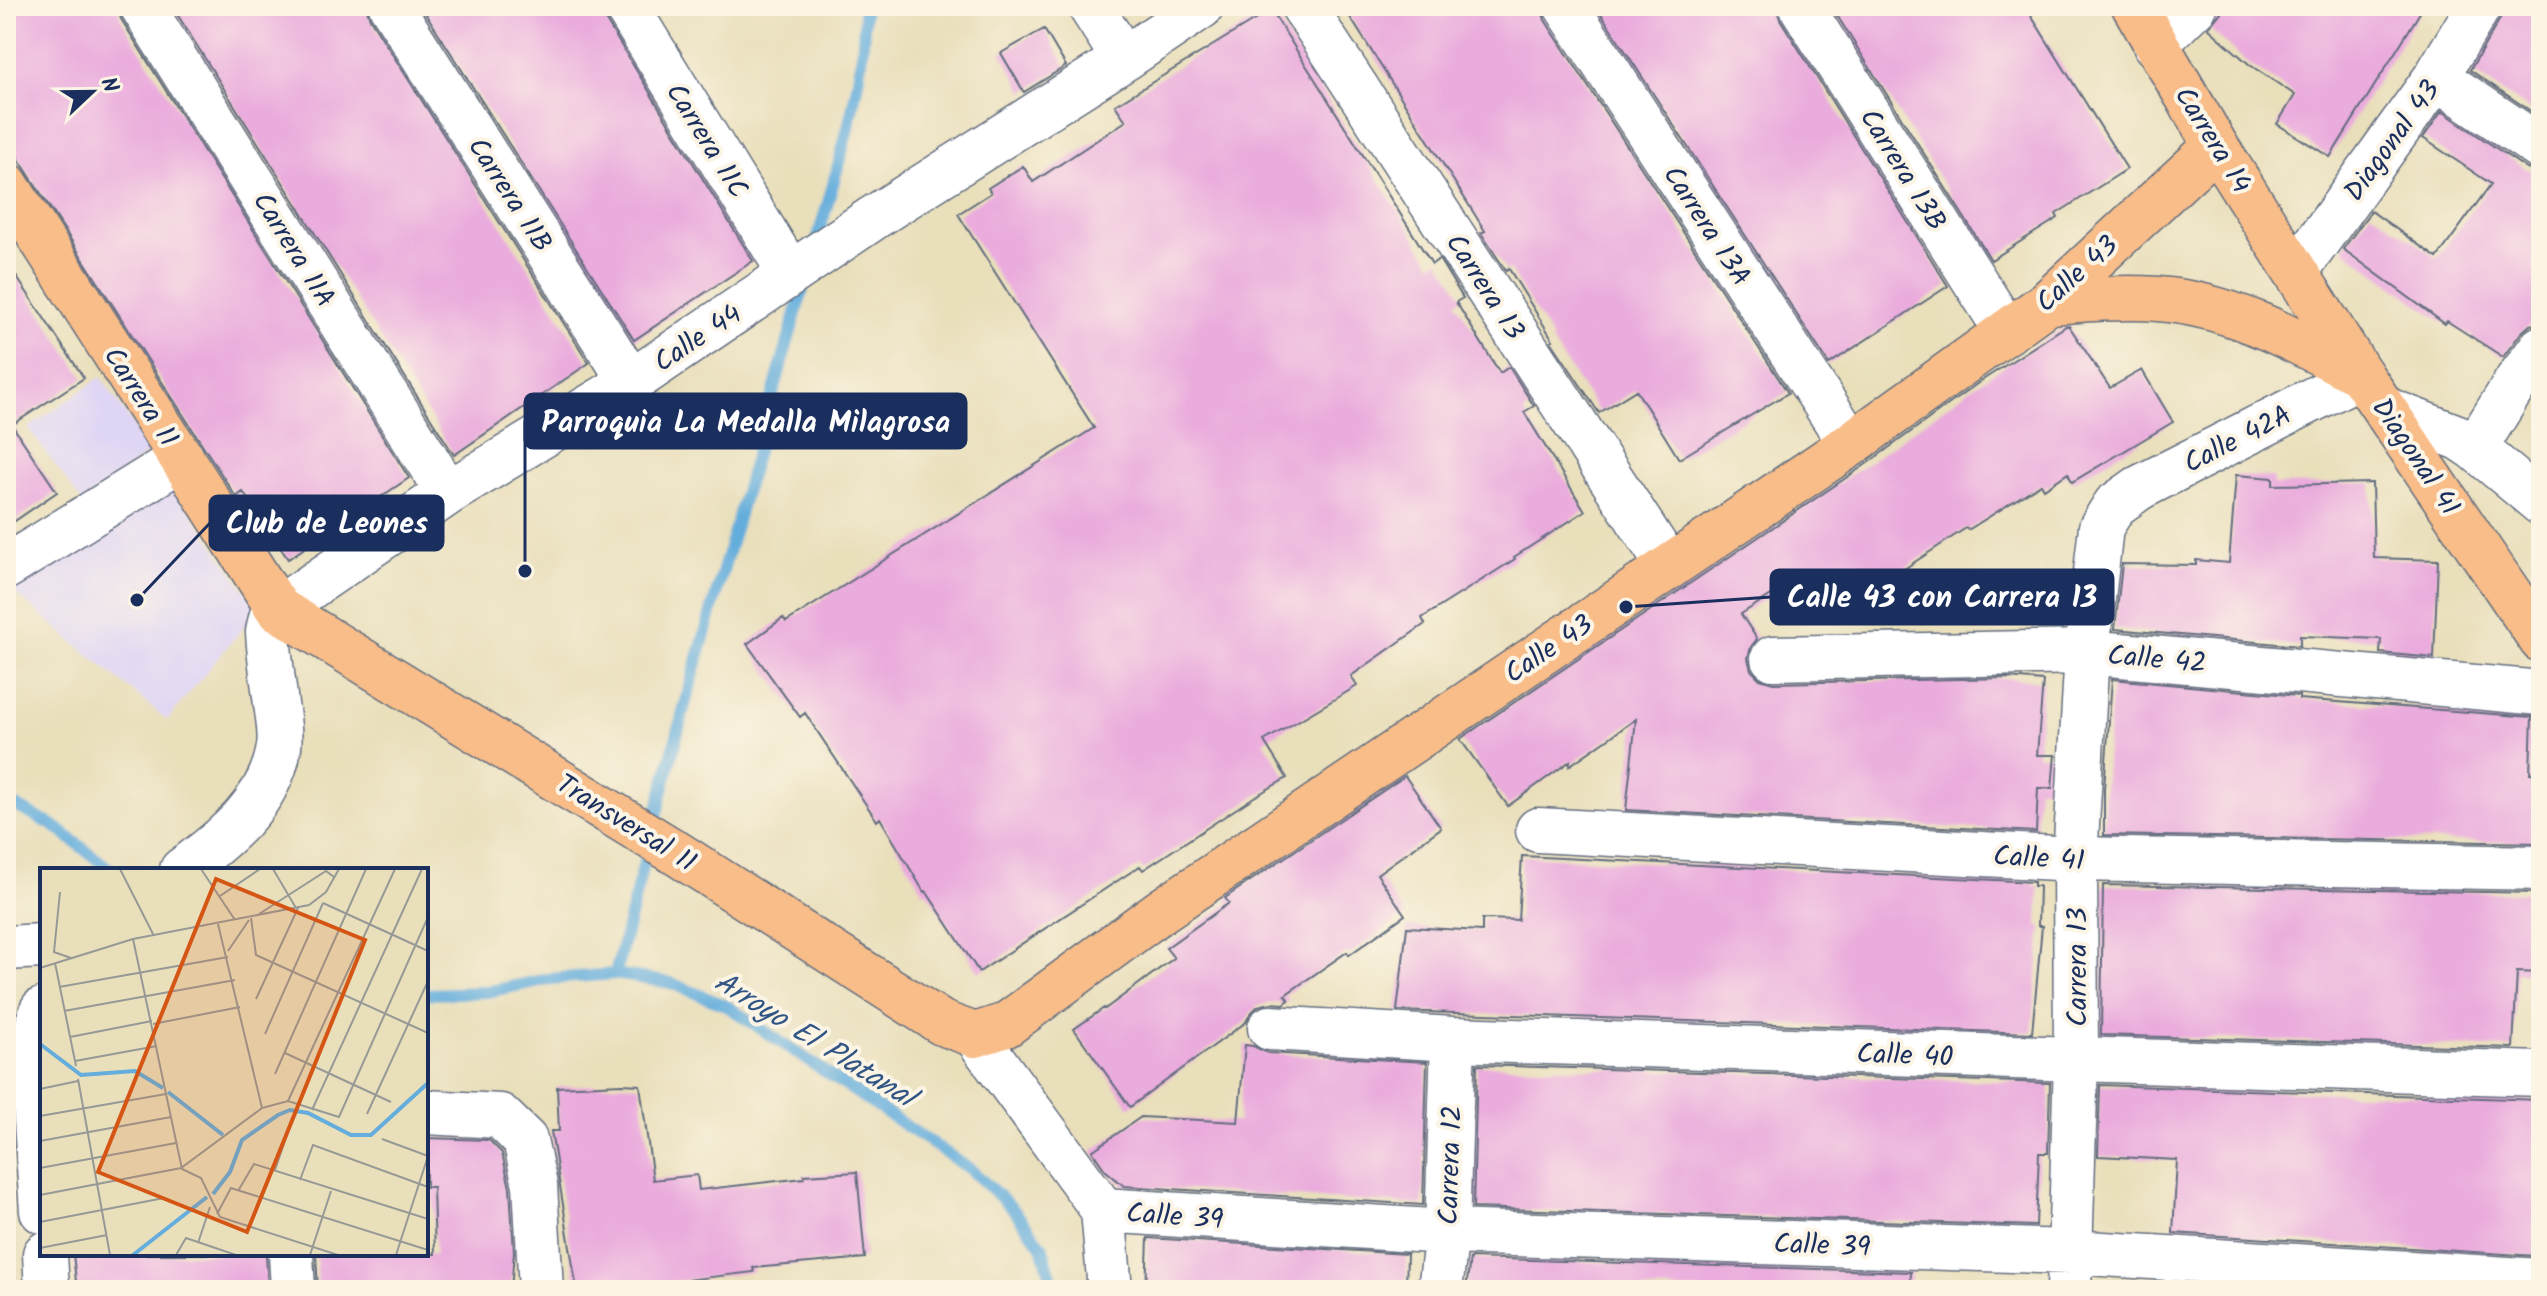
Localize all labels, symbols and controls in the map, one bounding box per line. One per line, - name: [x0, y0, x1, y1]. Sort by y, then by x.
- north arrow: [52, 52, 132, 132]
- street label: Diagonal 43: [2333, 71, 2453, 212]
- text: N: [89, 72, 127, 99]
- street label: Carrera 11C: [653, 75, 759, 208]
- street label: Carrera 14: [2161, 78, 2262, 203]
- street label: Carrera 13B: [1846, 100, 1957, 240]
- street label: Carrera 11B: [455, 129, 563, 262]
- street label: Carrera 13A: [1650, 157, 1762, 296]
- street label: Carrera 11A: [240, 184, 346, 317]
- street label: Carrera 13: [1433, 225, 1535, 350]
- street label: Calle 43: [2026, 225, 2129, 325]
- street label: Calle 44: [645, 293, 752, 385]
- street label: Carrera 11: [90, 338, 189, 457]
- street label: Diagonal 41: [2359, 389, 2471, 526]
- callout: Parroquia La Medalla Milagrosa: [525, 394, 966, 448]
- street label: Calle 42A: [2176, 394, 2300, 487]
- text: Parroquia La Medalla Milagrosa: [542, 400, 950, 448]
- callout: Club de Leones: [210, 496, 443, 550]
- text: Club de Leones: [226, 501, 428, 549]
- callout: Calle 43 con Carrera 13: [1771, 570, 2113, 624]
- text: Calle 43 con Carrera 13: [1787, 575, 2097, 623]
- street label: Calle 43: [1496, 604, 1603, 696]
- street label: Calle 42: [2105, 634, 2208, 687]
- street label: Transversal 11: [546, 763, 705, 885]
- street label: Calle 41: [1992, 835, 2086, 884]
- inset map: [40, 868, 428, 1256]
- street label: Carrera 13: [2056, 907, 2101, 1027]
- water label: Arroyo El Platanal: [704, 960, 929, 1125]
- street label: Calle 40: [1856, 1032, 1954, 1081]
- street label: Carrera 12: [1427, 1104, 1476, 1226]
- street label: Calle 39: [1125, 1192, 1225, 1243]
- street label: Calle 39: [1773, 1222, 1872, 1271]

